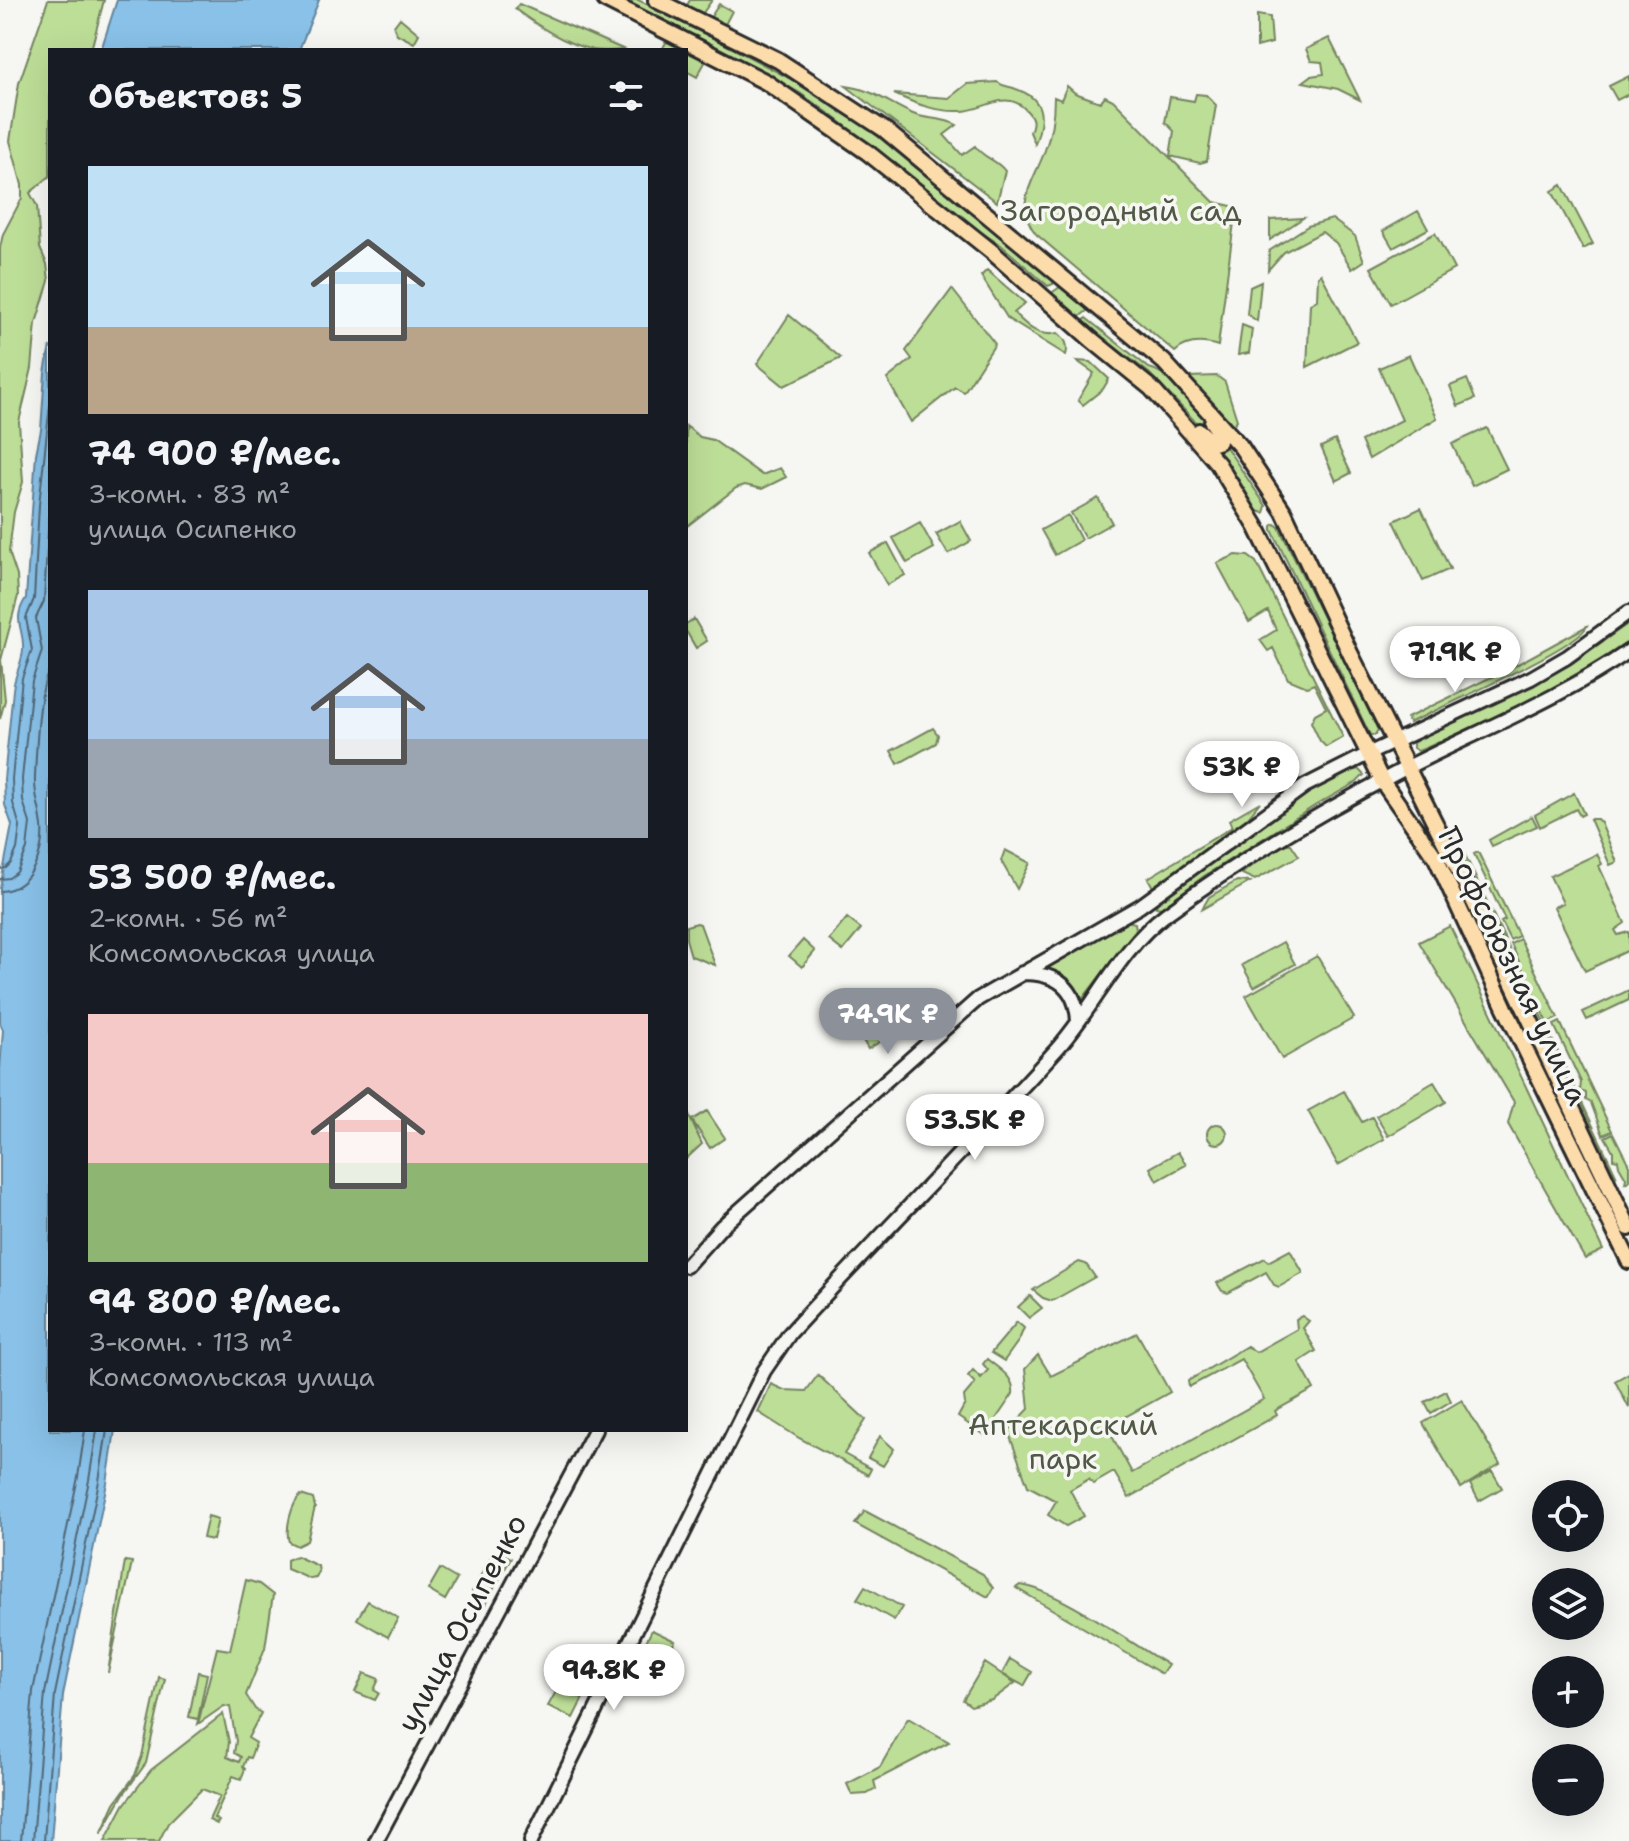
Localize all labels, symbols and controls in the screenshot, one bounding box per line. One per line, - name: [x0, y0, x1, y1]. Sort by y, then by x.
- text: Объектов: 5: [88, 73, 303, 119]
- icon: filters: [604, 74, 648, 118]
- park label: Загородный сад: [1000, 190, 1242, 231]
- icon: home: [296, 218, 440, 362]
- text: 74 900 ₽/мес.: [88, 430, 341, 476]
- text: 3-комн. · 83 m²: [88, 476, 290, 511]
- text: улица Осипенко: [88, 511, 297, 546]
- pin: 71.9K ₽: [1381, 626, 1529, 694]
- text: 71.9K ₽: [1407, 634, 1503, 669]
- icon: home: [296, 642, 440, 786]
- pin: 53K ₽: [1186, 741, 1298, 809]
- text: 53K ₽: [1203, 749, 1281, 784]
- street label: Профсоюзная улица: [1428, 820, 1599, 1112]
- text: 53 500 ₽/мес.: [88, 854, 336, 900]
- text: 2-комн. · 56 m²: [88, 900, 288, 935]
- text: Комсомольская улица: [88, 935, 375, 970]
- pin: 74.9K ₽: [814, 988, 962, 1056]
- text: 74.9K ₽: [837, 996, 939, 1031]
- icon: home: [296, 1066, 440, 1210]
- pin: 53.5K ₽: [901, 1094, 1049, 1162]
- text: 53.5K ₽: [924, 1102, 1026, 1137]
- text: 94 800 ₽/мес.: [88, 1278, 341, 1324]
- text: 3-комн. · 113 m²: [88, 1324, 293, 1359]
- text: Комсомольская улица: [88, 1359, 375, 1394]
- park label: Аптекарский парк: [968, 1404, 1158, 1479]
- map controls: [1532, 1480, 1604, 1816]
- button: locate: [1532, 1480, 1604, 1552]
- street label: улица Осипенко: [387, 1507, 536, 1739]
- button: layers: [1532, 1568, 1604, 1640]
- pin: 94.8K ₽: [540, 1644, 688, 1712]
- text: 94.8K ₽: [562, 1652, 666, 1687]
- button: +: [1532, 1656, 1604, 1728]
- button: −: [1532, 1744, 1604, 1816]

